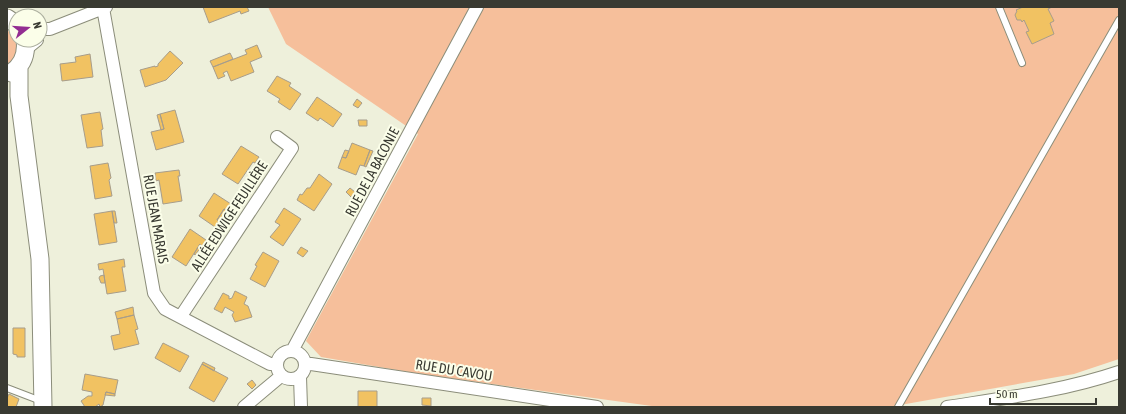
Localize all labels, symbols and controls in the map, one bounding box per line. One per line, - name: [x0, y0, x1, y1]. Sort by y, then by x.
- north arrow: [8, 8, 48, 48]
- text: N: [31, 20, 44, 30]
- street label: RUE DE LA BACONIE: [342, 125, 402, 219]
- street label: ALLÉE EDWIGE FEUILLÈRE: [188, 158, 270, 274]
- street label: RUE JEAN MARAIS: [140, 173, 172, 265]
- street label: RUE DU CAVOU: [415, 356, 493, 384]
- scale bar: [990, 380, 1096, 406]
- text: 50 m: [996, 387, 1018, 401]

